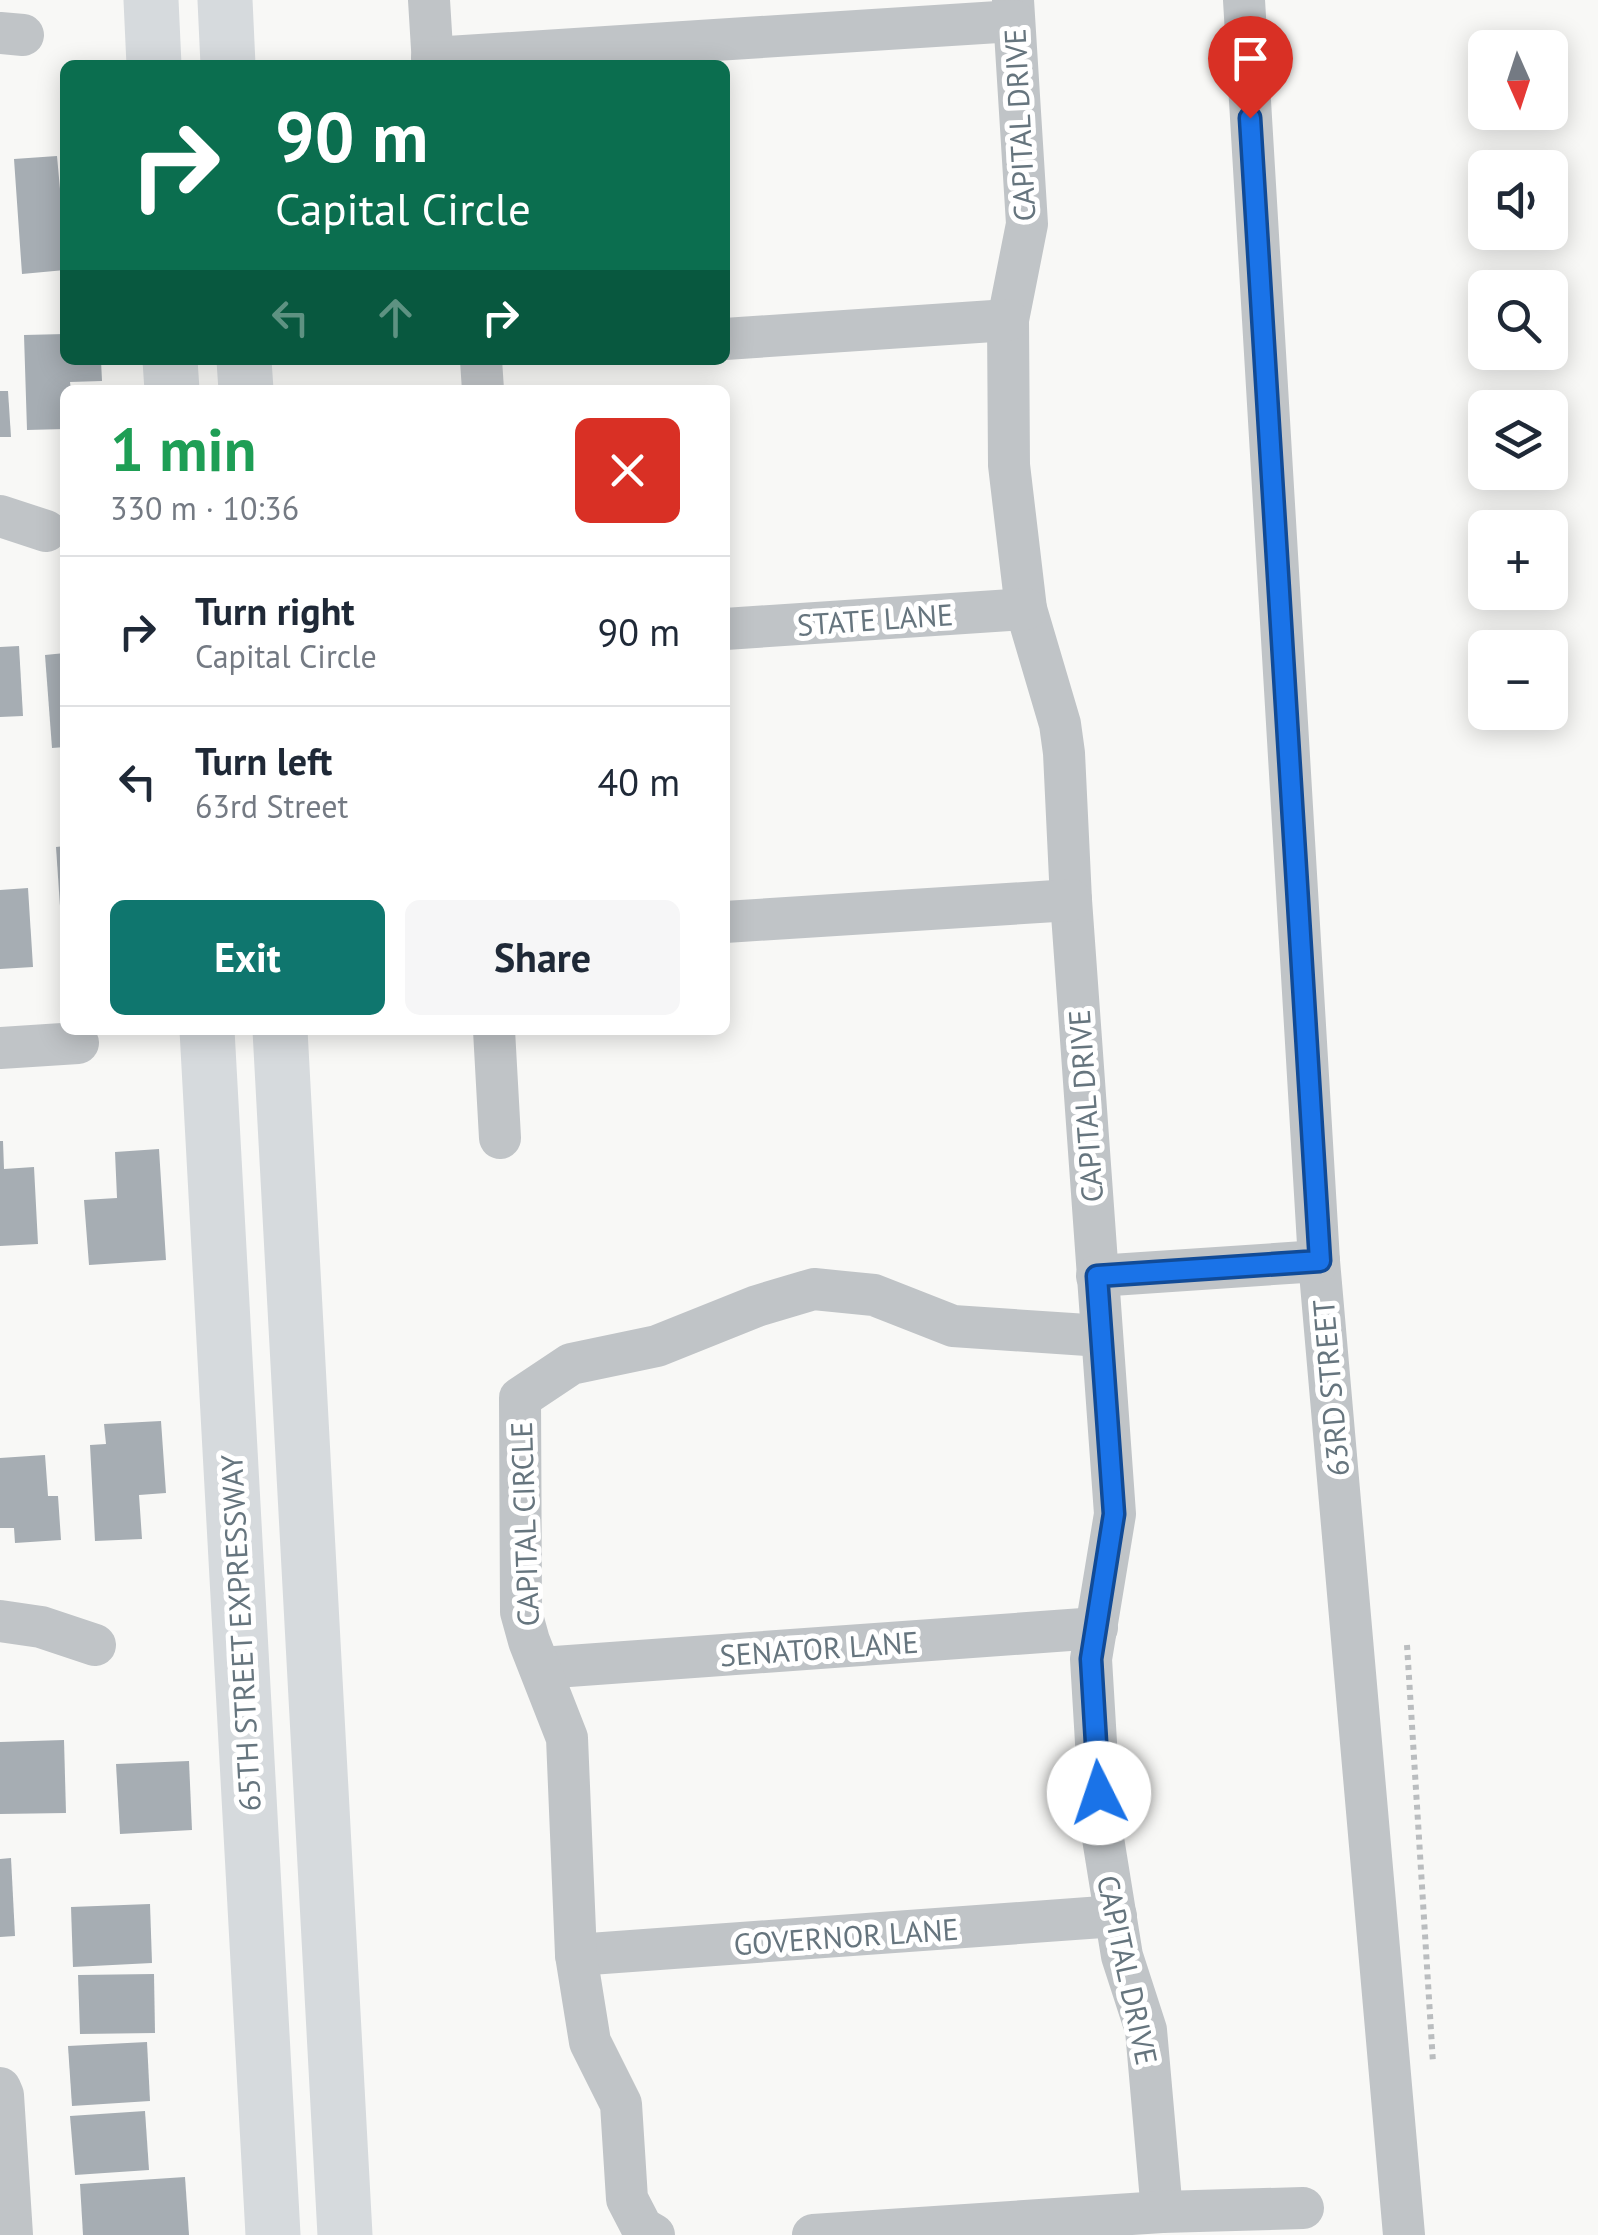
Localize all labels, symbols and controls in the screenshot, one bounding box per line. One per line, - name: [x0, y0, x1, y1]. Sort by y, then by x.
- pin: [1208, 16, 1293, 119]
- street label: CAPITAL DRIVE: [994, 28, 1044, 222]
- north arrow: [1468, 30, 1568, 130]
- map controls: [1468, 30, 1568, 730]
- icon: arrive: [1223, 31, 1278, 86]
- text: 90 m: [275, 91, 428, 181]
- icon: right: [110, 100, 240, 230]
- button: sound: [1468, 150, 1568, 250]
- text: Capital Circle: [275, 179, 531, 237]
- button: search: [1468, 270, 1568, 370]
- icon: left: [263, 290, 318, 345]
- icon: ahead: [368, 290, 423, 345]
- icon: right: [473, 290, 528, 345]
- button: layers: [1468, 390, 1568, 490]
- text: 1 min: [110, 410, 256, 488]
- button: close: [575, 418, 680, 523]
- text: 330 m · 10:36: [110, 487, 299, 529]
- button: +: [1468, 510, 1568, 610]
- text: Turn right: [195, 586, 355, 635]
- street label: STATE LANE: [796, 594, 954, 644]
- icon: right: [110, 604, 165, 659]
- text: 90 m: [598, 607, 680, 656]
- button: −: [1468, 630, 1568, 730]
- text: Capital Circle: [195, 635, 377, 677]
- text: Turn left: [195, 736, 332, 785]
- icon: left: [110, 754, 165, 809]
- text: 40 m: [598, 757, 680, 806]
- text: 63rd Street: [195, 785, 348, 827]
- button: Exit: [110, 900, 385, 1015]
- button: Share: [405, 900, 680, 1015]
- street label: CAPITAL DRIVE: [1059, 1008, 1111, 1204]
- street label: 63RD STREET: [1303, 1298, 1357, 1478]
- street label: CAPITAL CIRCLE: [501, 1421, 547, 1627]
- street label: 65TH STREET EXPRESSWAY: [211, 1453, 269, 1812]
- street label: SENATOR LANE: [718, 1622, 920, 1674]
- position arrow: [1047, 1741, 1151, 1845]
- street label: CAPITAL DRIVE: [1089, 1871, 1167, 2069]
- street label: GOVERNOR LANE: [732, 1909, 960, 1963]

